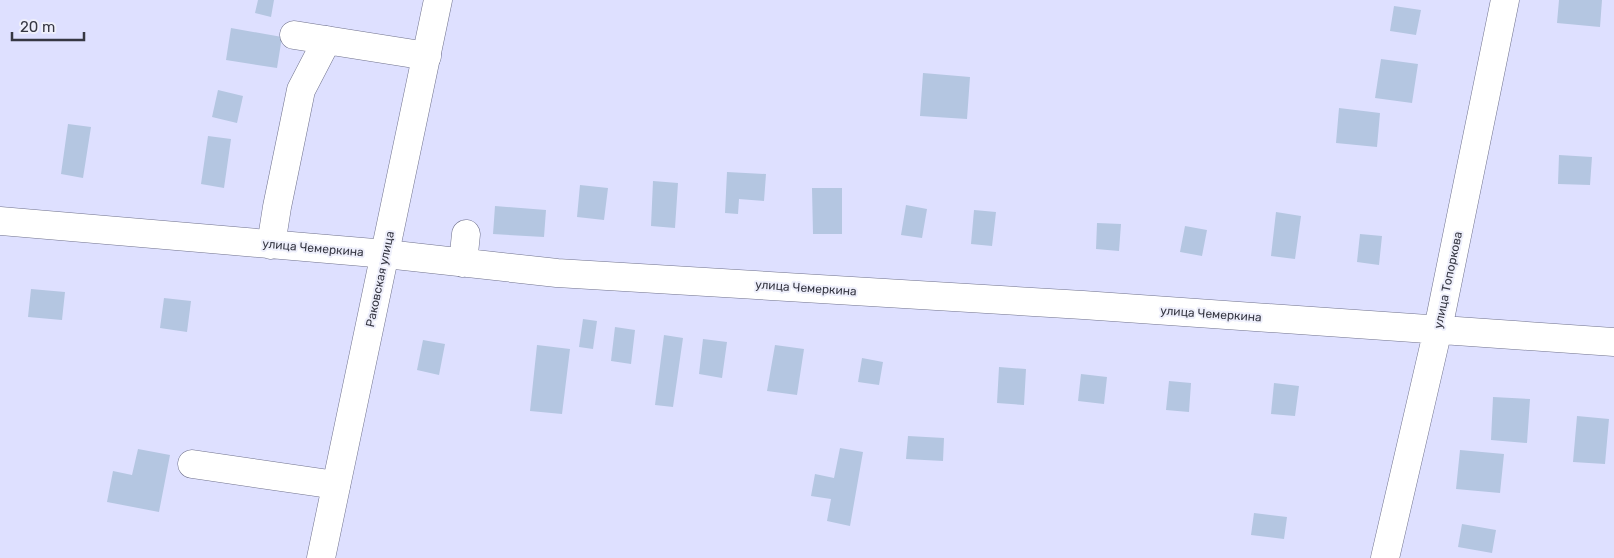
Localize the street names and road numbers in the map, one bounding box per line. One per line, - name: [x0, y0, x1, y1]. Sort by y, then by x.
- street label: Раковская улица: [363, 230, 397, 328]
- street label: улица Топоркова: [1431, 230, 1465, 330]
- street label: улица Чемеркина: [262, 237, 364, 259]
- street label: улица Чемеркина: [755, 277, 857, 299]
- street label: улица Чемеркина: [1160, 303, 1262, 325]

